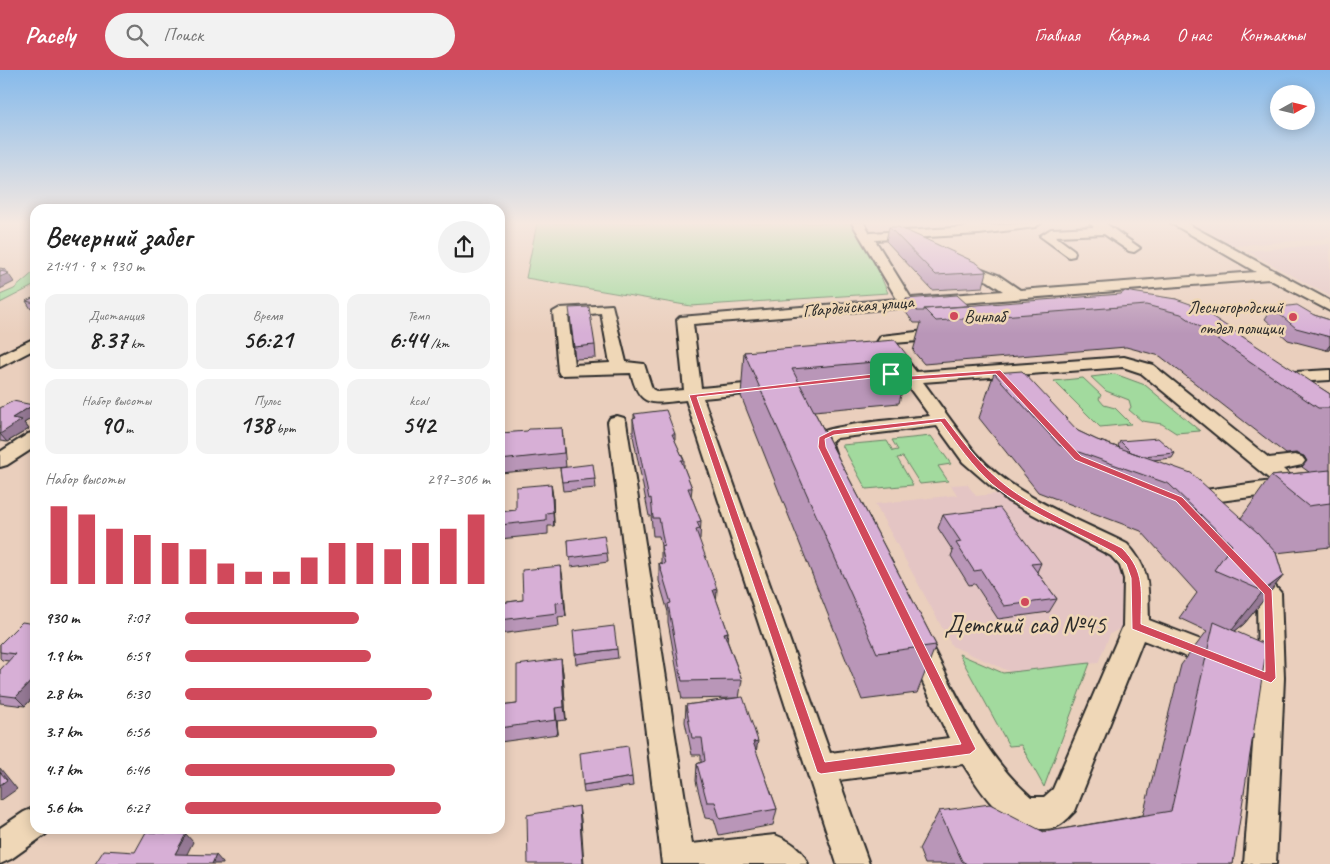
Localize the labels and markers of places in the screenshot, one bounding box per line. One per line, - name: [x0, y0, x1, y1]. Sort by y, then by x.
- place label: Лесногородский отдел полиции: [1188, 296, 1285, 339]
- place label: Винлаб: [964, 305, 1009, 327]
- marker: Винлаб: [948, 310, 960, 322]
- marker: Лесногородский отдел полиции: [1287, 311, 1299, 323]
- pin: [870, 353, 912, 395]
- marker: Детский сад №45: [1019, 596, 1031, 608]
- place label: Детский сад №45: [944, 609, 1107, 641]

